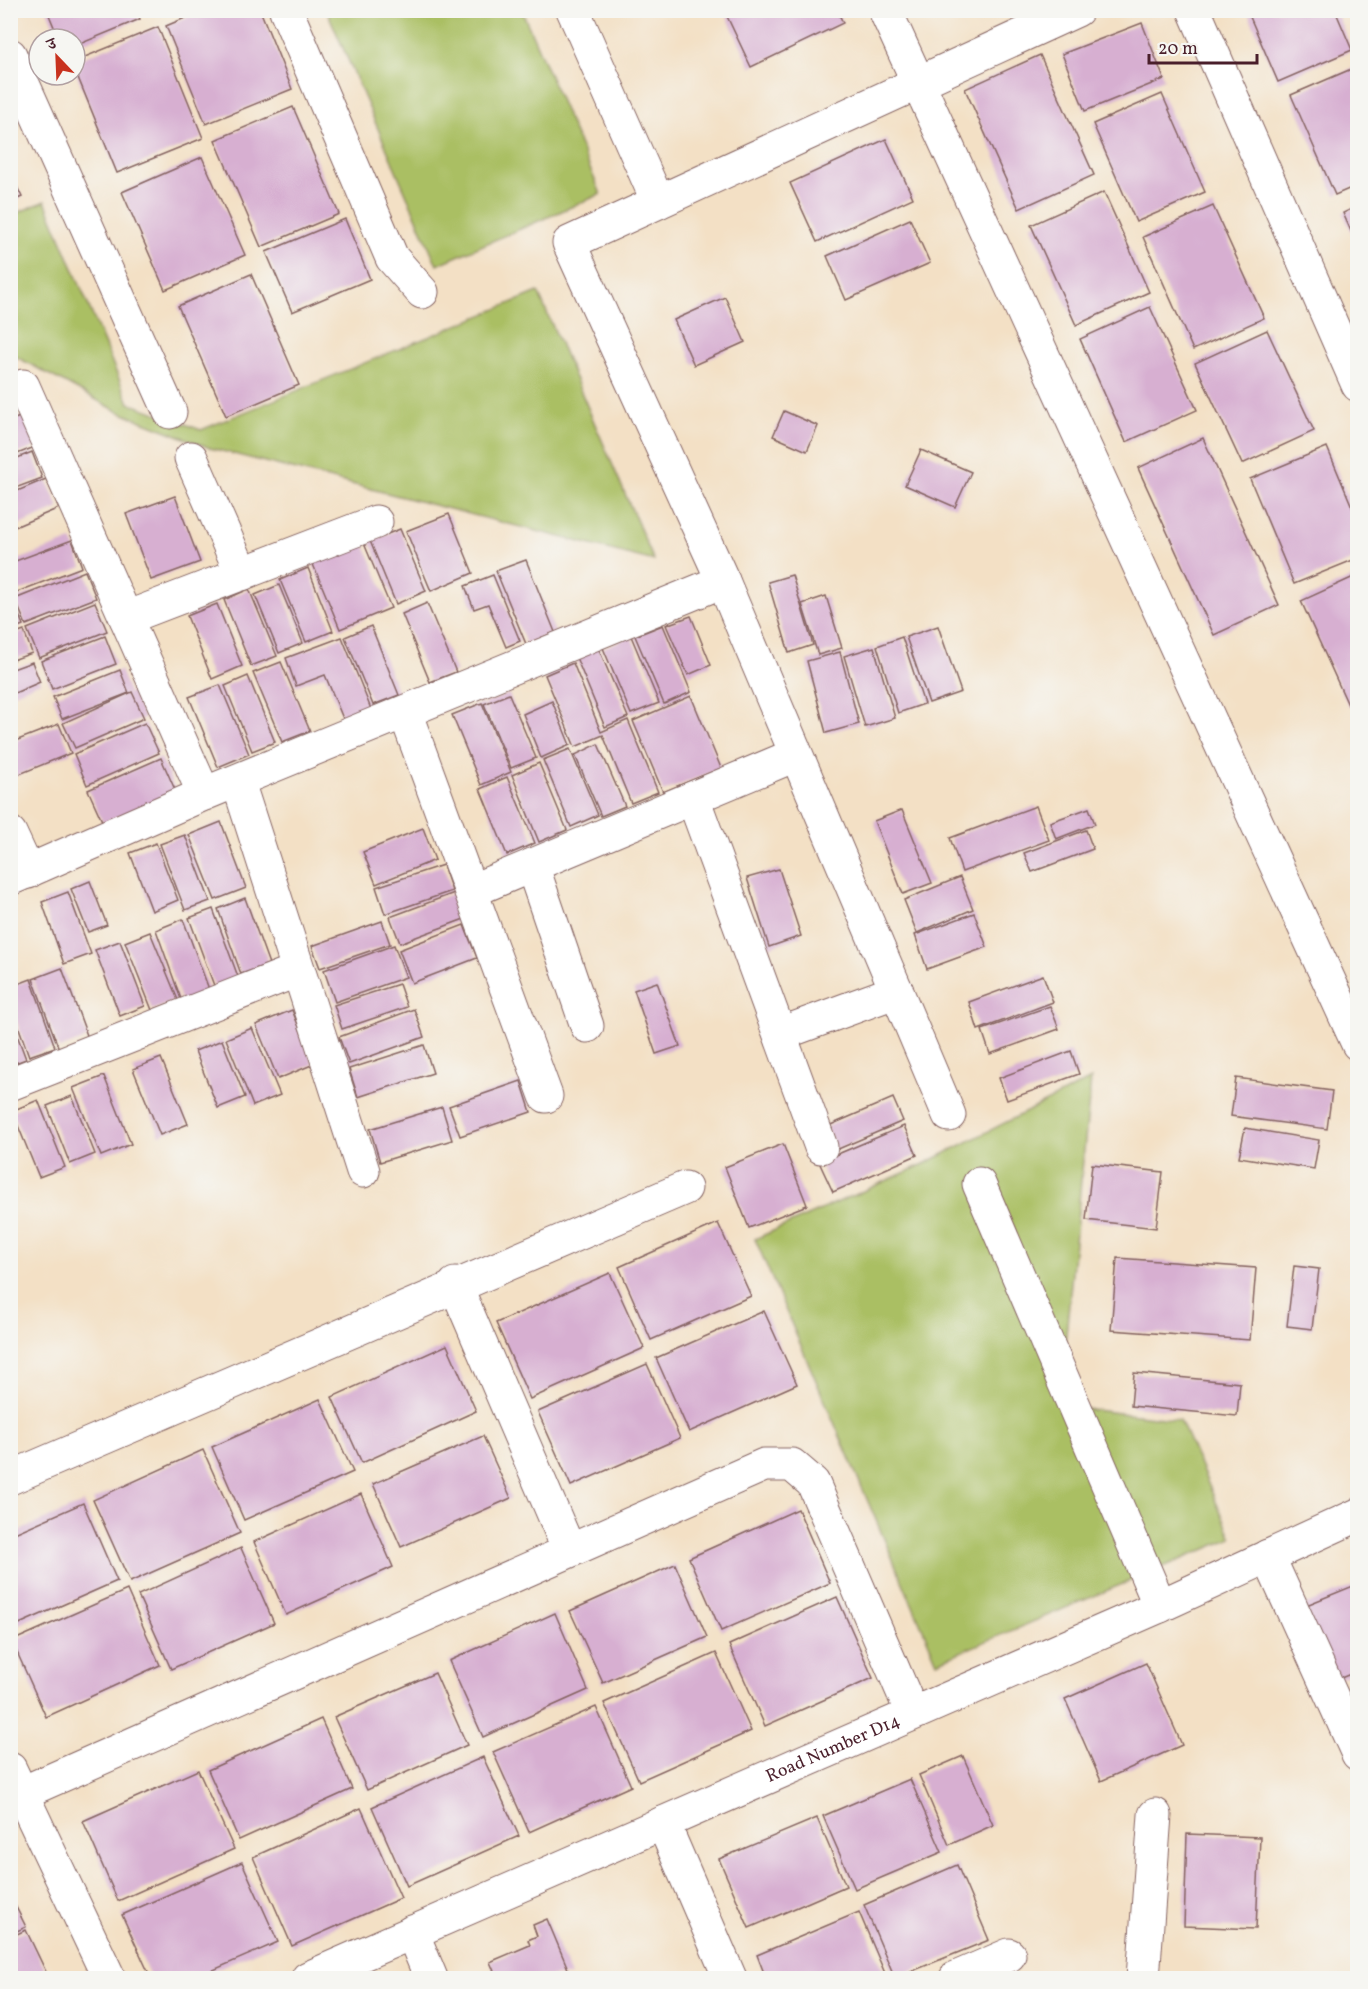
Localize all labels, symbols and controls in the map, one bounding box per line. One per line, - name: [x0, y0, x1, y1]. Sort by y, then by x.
- north arrow: [27, 27, 87, 87]
- scale bar: [1149, 27, 1257, 65]
- text: उ: [43, 33, 62, 57]
- text: 20 m: [1158, 37, 1198, 62]
- street label: Road Number D14: [762, 1708, 904, 1789]

